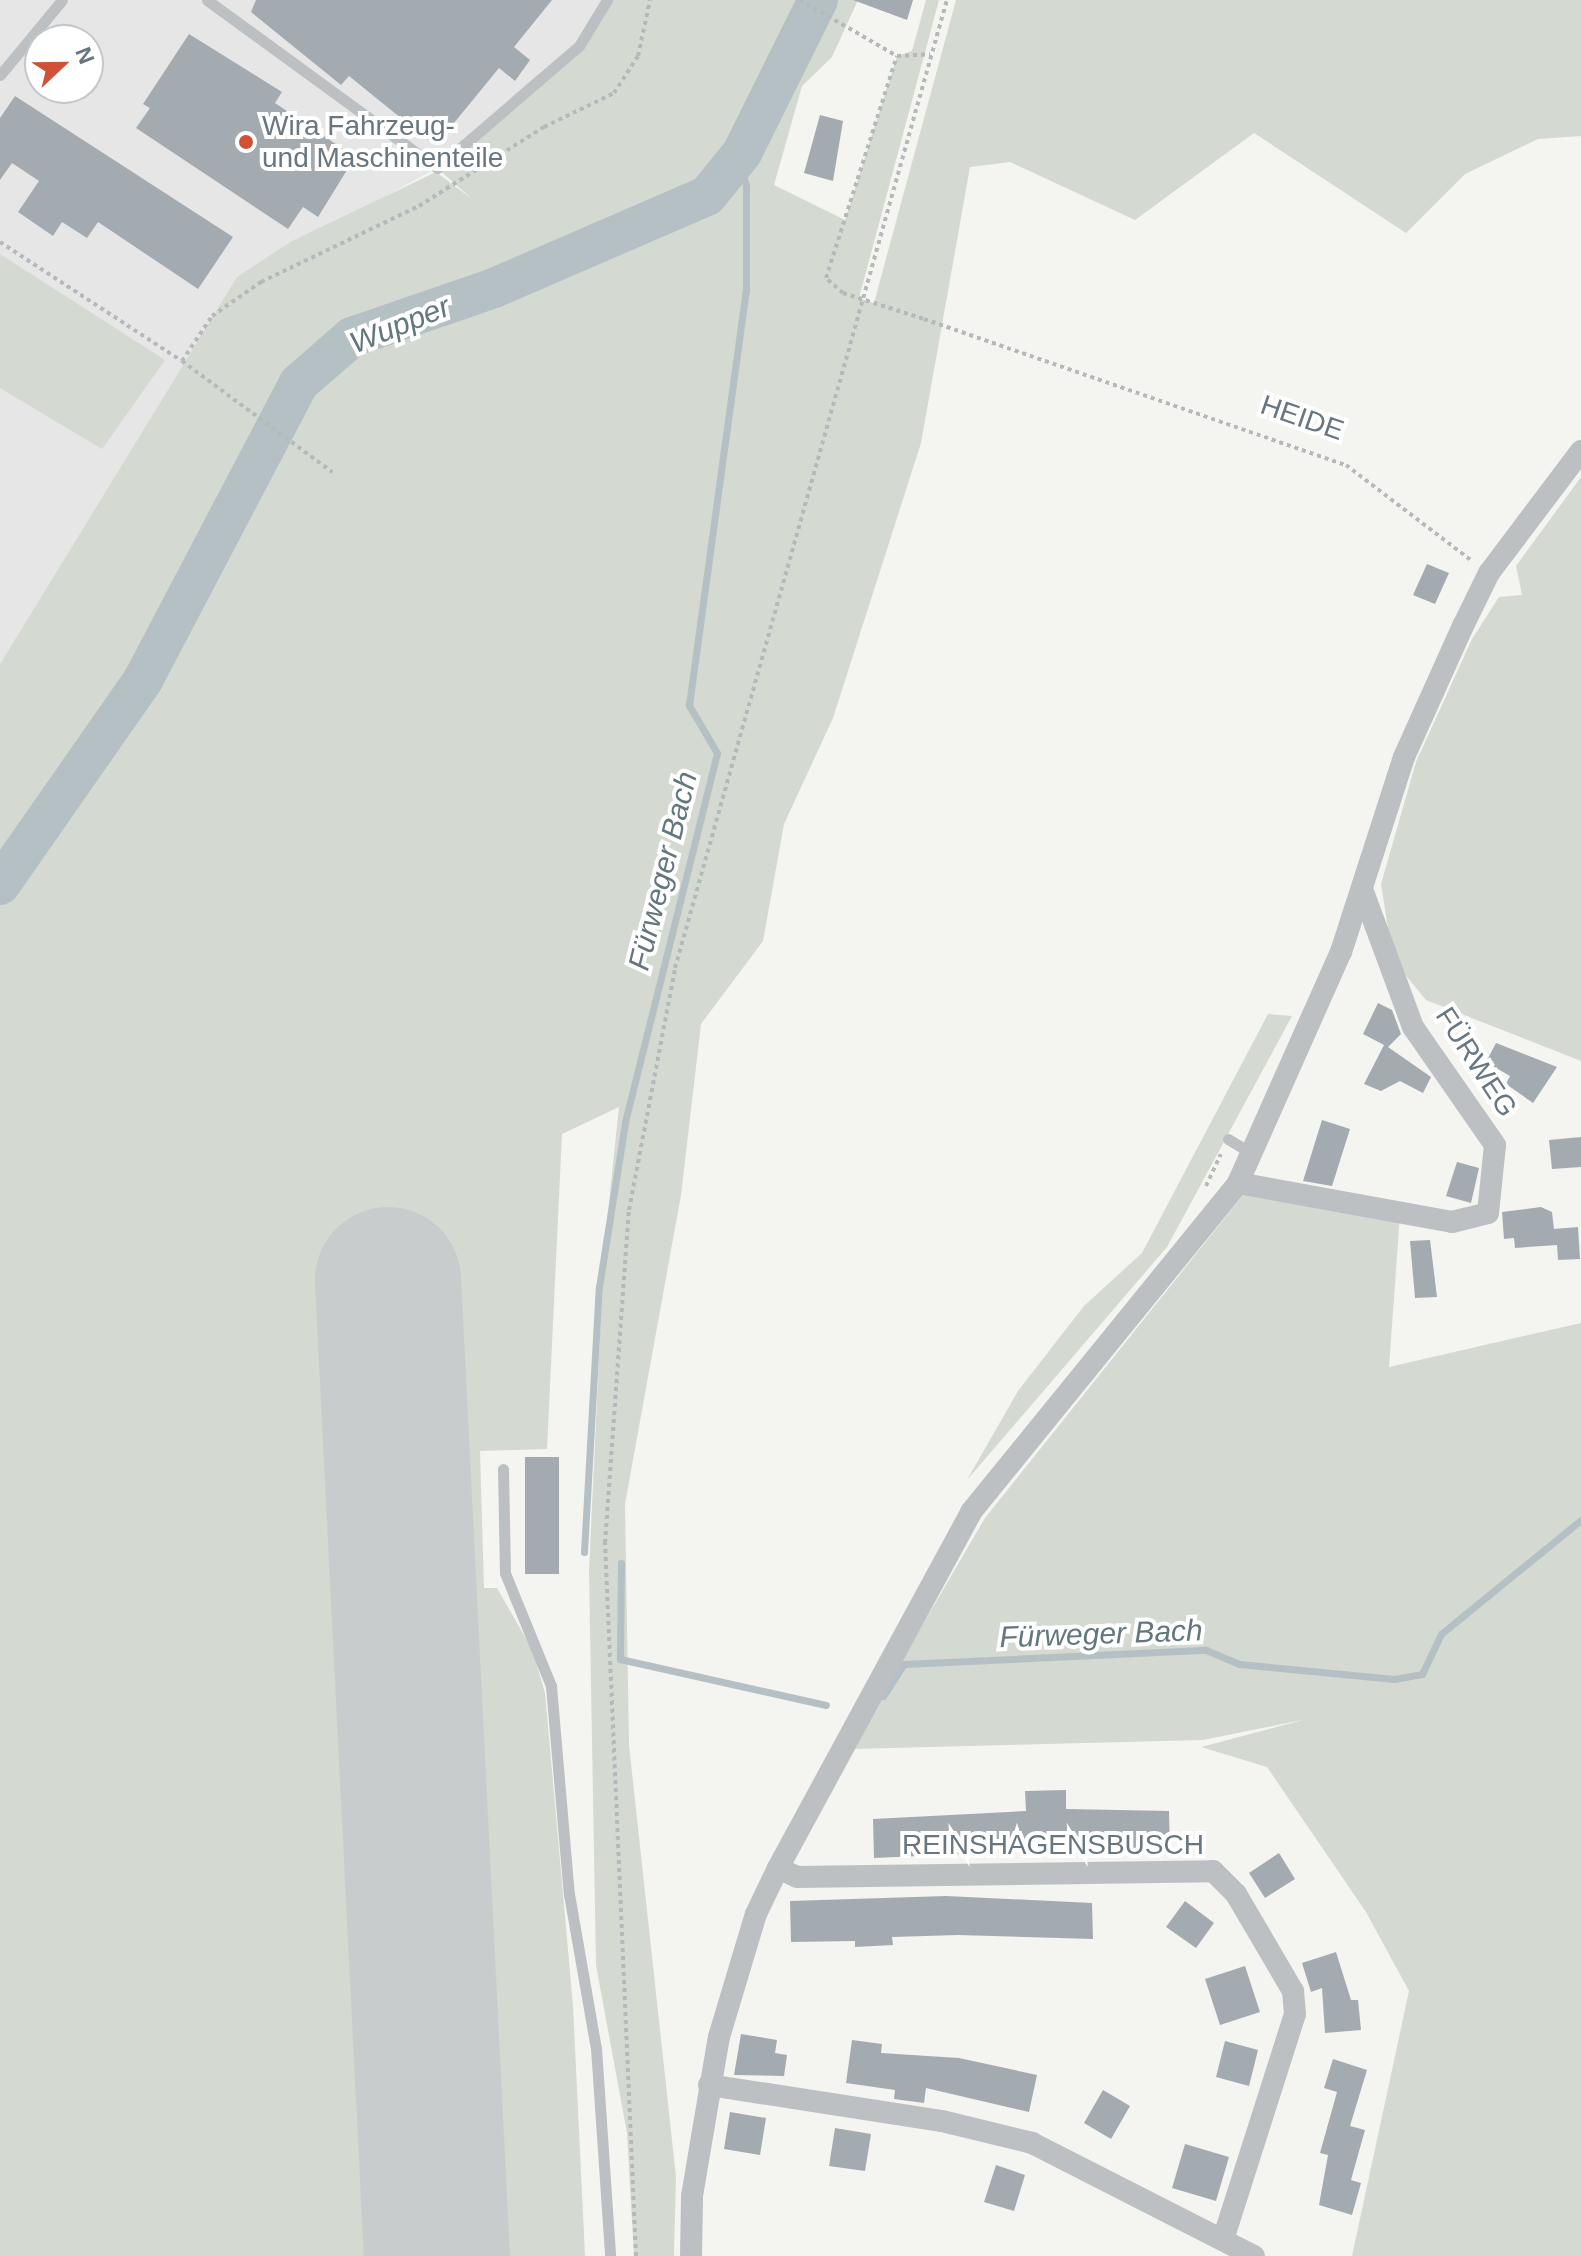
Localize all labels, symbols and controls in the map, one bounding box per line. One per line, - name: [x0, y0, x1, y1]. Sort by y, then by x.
- north arrow: [24, 24, 104, 104]
- text: N: [70, 44, 99, 68]
- place label: Wira Fahrzeug- und Maschinenteile: [262, 109, 503, 175]
- marker: Wira Fahrzeug- und Maschinenteile: [237, 133, 255, 151]
- water label: Wupper: [345, 289, 455, 361]
- street label: HEIDE: [1256, 388, 1348, 448]
- water label: Fürweger Bach: [621, 768, 705, 974]
- street label: FÜRWEG: [1428, 1001, 1524, 1123]
- water label: Fürweger Bach: [999, 1612, 1203, 1656]
- street label: REINSHAGENSBUSCH: [902, 1828, 1204, 1862]

